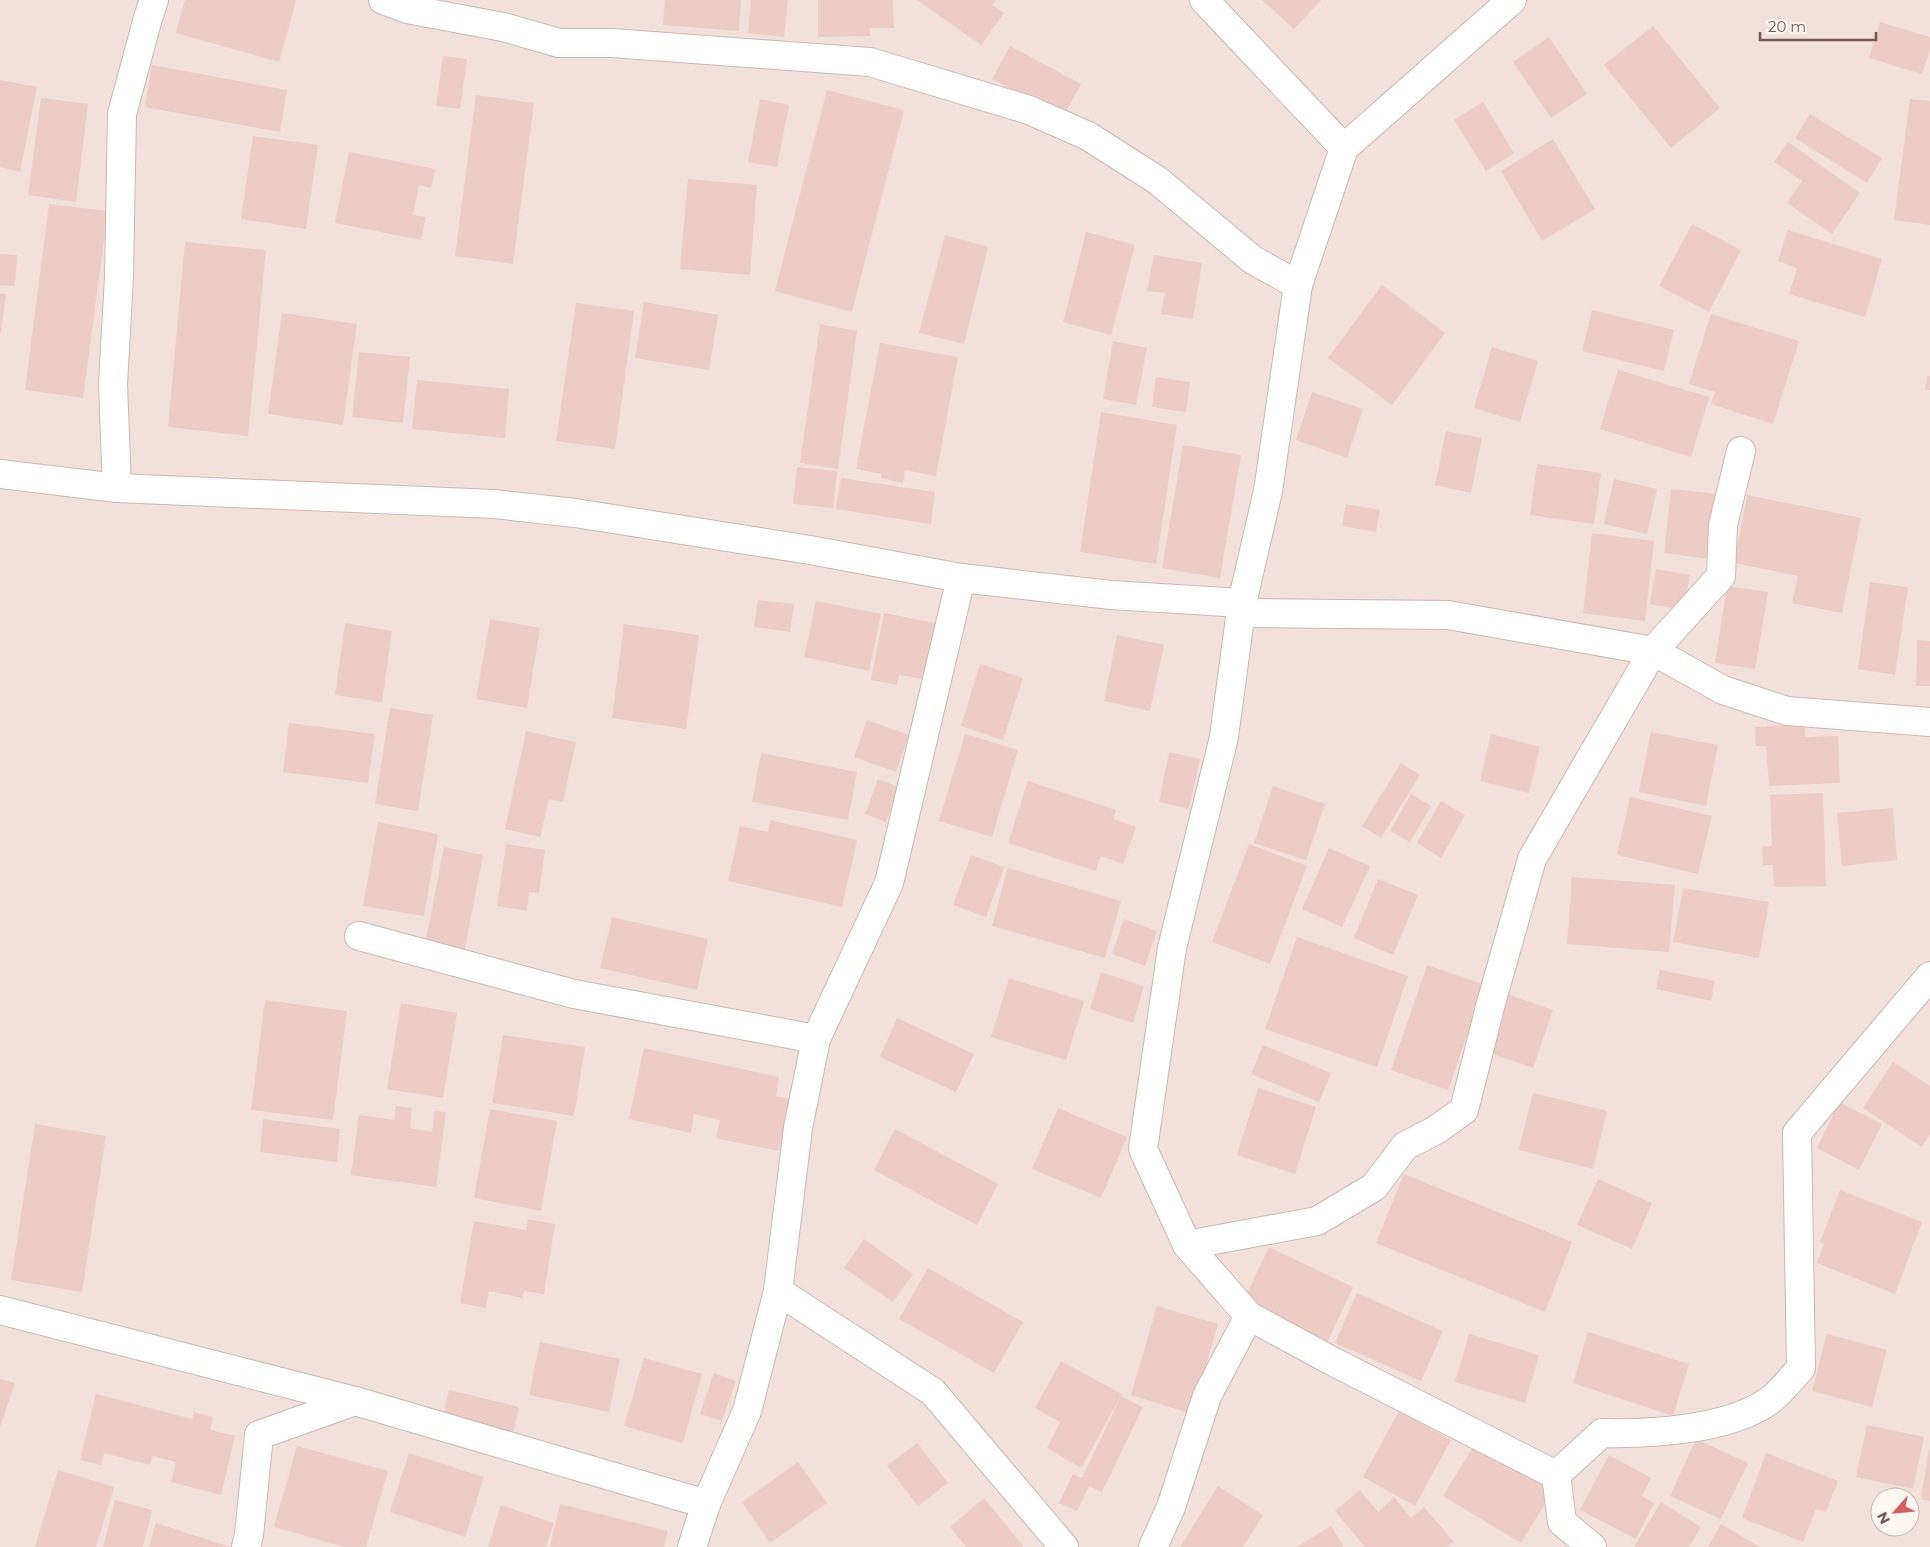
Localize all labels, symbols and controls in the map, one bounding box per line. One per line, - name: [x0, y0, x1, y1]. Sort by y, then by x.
- scale bar: [1760, 10, 1876, 42]
- text: 20 m: [1768, 17, 1806, 36]
- north arrow: [1870, 1487, 1920, 1537]
- text: N: [1873, 1509, 1894, 1527]

